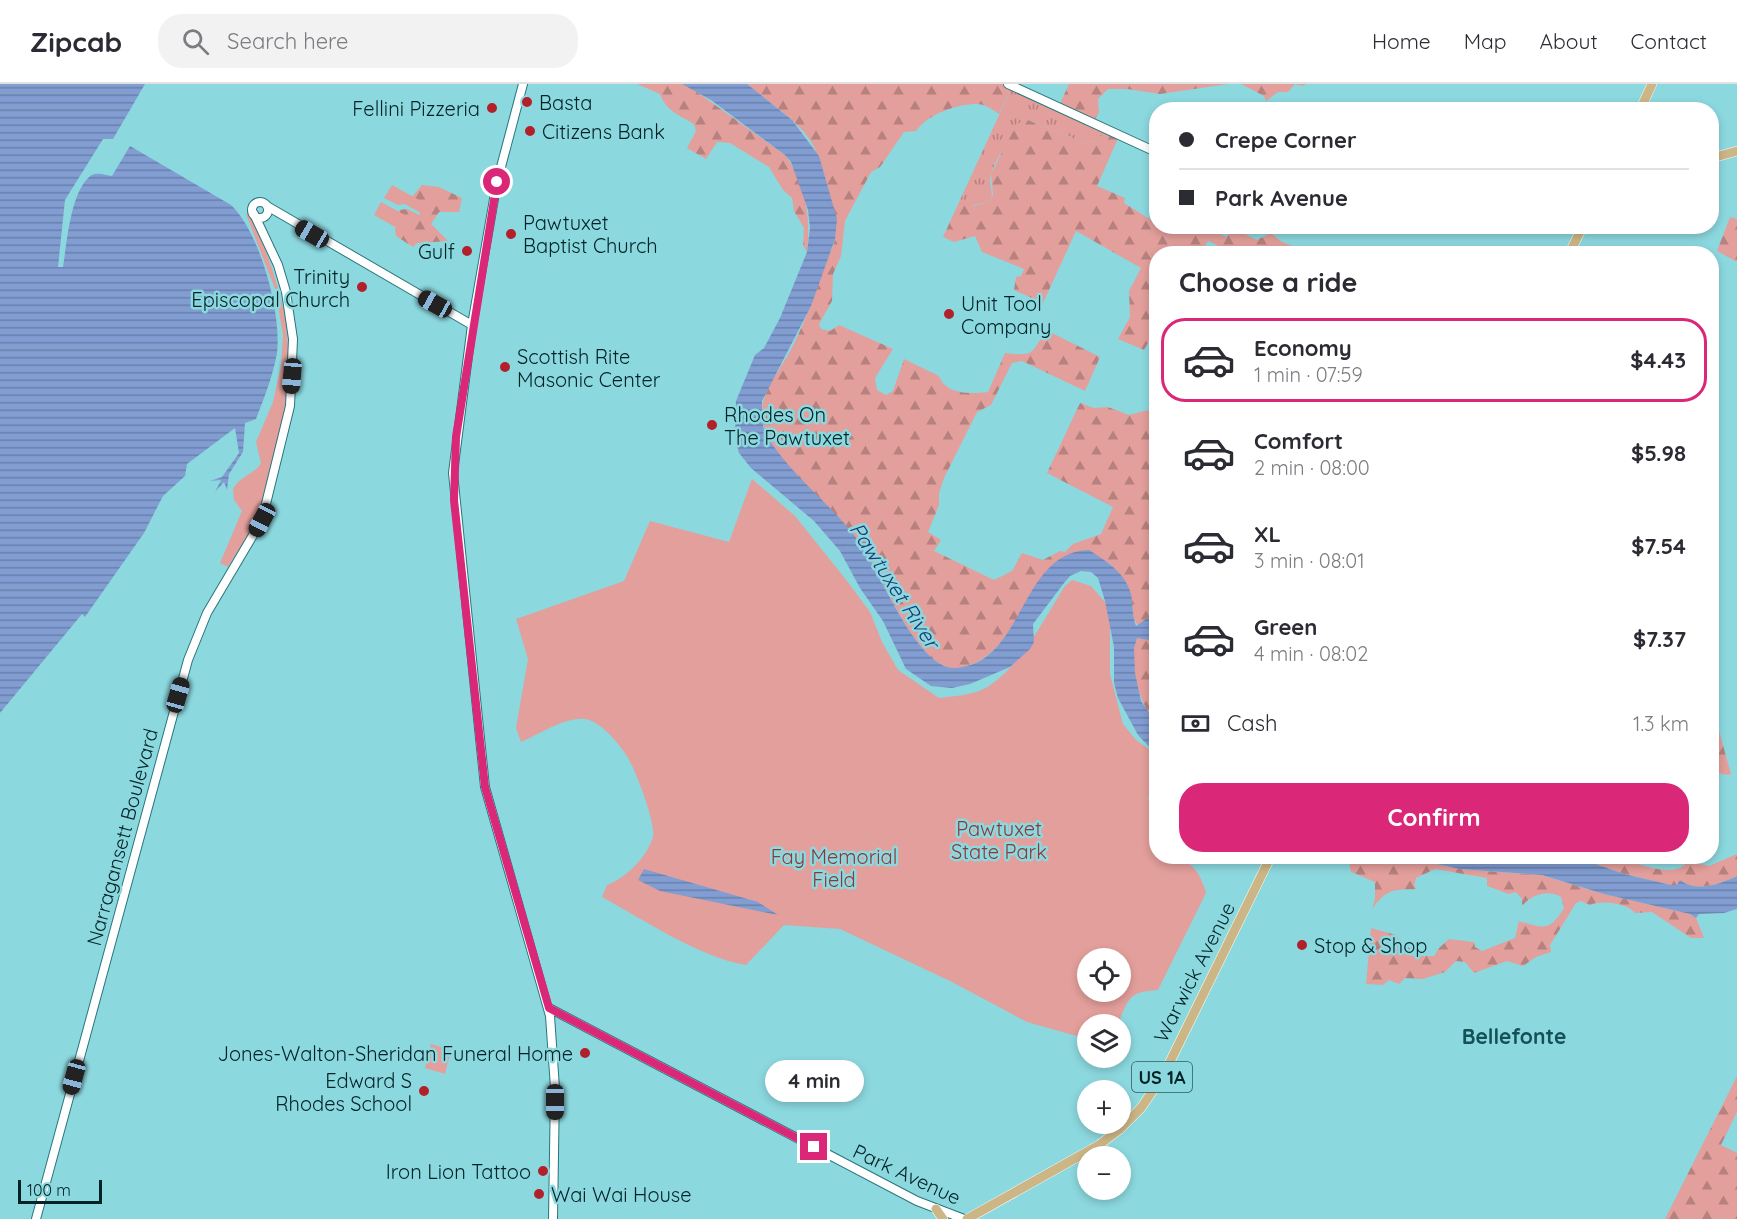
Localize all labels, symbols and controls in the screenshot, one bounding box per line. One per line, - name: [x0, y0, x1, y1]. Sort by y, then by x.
- search box: [158, 14, 578, 68]
- text: Zipcab: [30, 24, 122, 59]
- icon: search: [179, 25, 212, 58]
- text: Search here: [227, 27, 349, 55]
- text: Home: [1372, 28, 1431, 54]
- text: Map: [1464, 28, 1507, 54]
- text: About: [1540, 28, 1598, 54]
- text: Contact: [1631, 28, 1707, 54]
- place label: Basta: [539, 90, 592, 115]
- marker: Basta: [520, 95, 534, 109]
- place label: Fellini Pizzeria: [352, 96, 480, 121]
- marker: Fellini Pizzeria: [485, 101, 499, 115]
- place label: Citizens Bank: [542, 119, 665, 144]
- marker: Citizens Bank: [523, 124, 537, 138]
- text: Crepe Corner: [1215, 126, 1357, 154]
- route start: [483, 168, 510, 195]
- text: Park Avenue: [1215, 184, 1348, 212]
- place label: Pawtuxet Baptist Church: [523, 210, 658, 258]
- car: [292, 217, 332, 251]
- marker: Pawtuxet Baptist Church: [504, 227, 518, 241]
- place label: Gulf: [418, 239, 455, 264]
- marker: Gulf: [460, 244, 474, 258]
- place label: Trinity Episcopal Church: [191, 264, 350, 312]
- text: Choose a ride: [1179, 265, 1357, 299]
- marker: Trinity Episcopal Church: [355, 280, 369, 294]
- car: [415, 287, 455, 321]
- place label: Unit Tool Company: [961, 291, 1051, 339]
- marker: Unit Tool Company: [942, 307, 956, 321]
- icon: car: [1182, 333, 1236, 387]
- text: Economy: [1254, 334, 1352, 362]
- place label: Scottish Rite Masonic Center: [517, 344, 661, 392]
- text: $4.43: [1630, 346, 1686, 374]
- car: [281, 357, 303, 395]
- marker: Scottish Rite Masonic Center: [498, 360, 512, 374]
- text: 1 min · 07:59: [1254, 362, 1363, 387]
- place label: Rhodes On The Pawtuxet: [724, 402, 850, 450]
- marker: Rhodes On The Pawtuxet: [705, 418, 719, 432]
- icon: car: [1182, 426, 1236, 480]
- text: Comfort: [1254, 427, 1343, 455]
- text: $5.98: [1631, 439, 1686, 467]
- text: 2 min · 08:00: [1254, 455, 1370, 480]
- car: [246, 500, 278, 540]
- water label: Pawtuxet River: [845, 517, 947, 655]
- icon: car: [1182, 519, 1236, 573]
- text: XL: [1254, 520, 1281, 548]
- text: $7.54: [1631, 532, 1686, 560]
- text: 3 min · 08:01: [1254, 548, 1365, 573]
- icon: car: [1182, 612, 1236, 666]
- text: Green: [1254, 613, 1317, 641]
- text: $7.37: [1633, 625, 1686, 653]
- text: 4 min · 08:02: [1254, 641, 1368, 666]
- car: [164, 675, 192, 715]
- icon: cash: [1179, 707, 1212, 740]
- text: Cash: [1227, 709, 1278, 737]
- text: 1.3 km: [1633, 711, 1689, 736]
- street label: Narragansett Boulevard: [81, 726, 163, 948]
- button: Confirm: [1179, 783, 1689, 852]
- park label: Pawtuxet State Park: [951, 816, 1047, 864]
- park label: Fay Memorial Field: [771, 844, 897, 892]
- street label: Warwick Avenue: [1148, 898, 1240, 1046]
- place label: Stop & Shop: [1314, 933, 1427, 958]
- marker: Stop & Shop: [1295, 938, 1309, 952]
- map controls: [1077, 948, 1131, 1200]
- button: locate: [1077, 948, 1131, 1002]
- button: layers: [1077, 1014, 1131, 1068]
- district label: Bellefonte: [1462, 1023, 1566, 1049]
- place label: Jones-Walton-Sheridan Funeral Home: [217, 1041, 573, 1066]
- marker: Jones-Walton-Sheridan Funeral Home: [578, 1046, 592, 1060]
- car: [61, 1057, 87, 1097]
- callout: 4 min: [764, 1060, 864, 1102]
- road number: US 1A: [1132, 1062, 1192, 1092]
- place label: Edward S Rhodes School: [275, 1068, 412, 1116]
- text: 4 min: [788, 1068, 841, 1093]
- button: +: [1077, 1080, 1131, 1134]
- marker: Edward S Rhodes School: [417, 1084, 431, 1098]
- car: [546, 1084, 564, 1120]
- route end: [800, 1133, 827, 1160]
- street label: Park Avenue: [849, 1138, 965, 1210]
- button: −: [1077, 1146, 1131, 1200]
- place label: Iron Lion Tattoo: [386, 1159, 531, 1184]
- marker: Iron Lion Tattoo: [536, 1164, 550, 1178]
- scale bar: [18, 1177, 102, 1204]
- text: 100 m: [27, 1180, 71, 1200]
- place label: Wai Wai House: [551, 1182, 692, 1207]
- marker: Wai Wai House: [532, 1187, 546, 1201]

